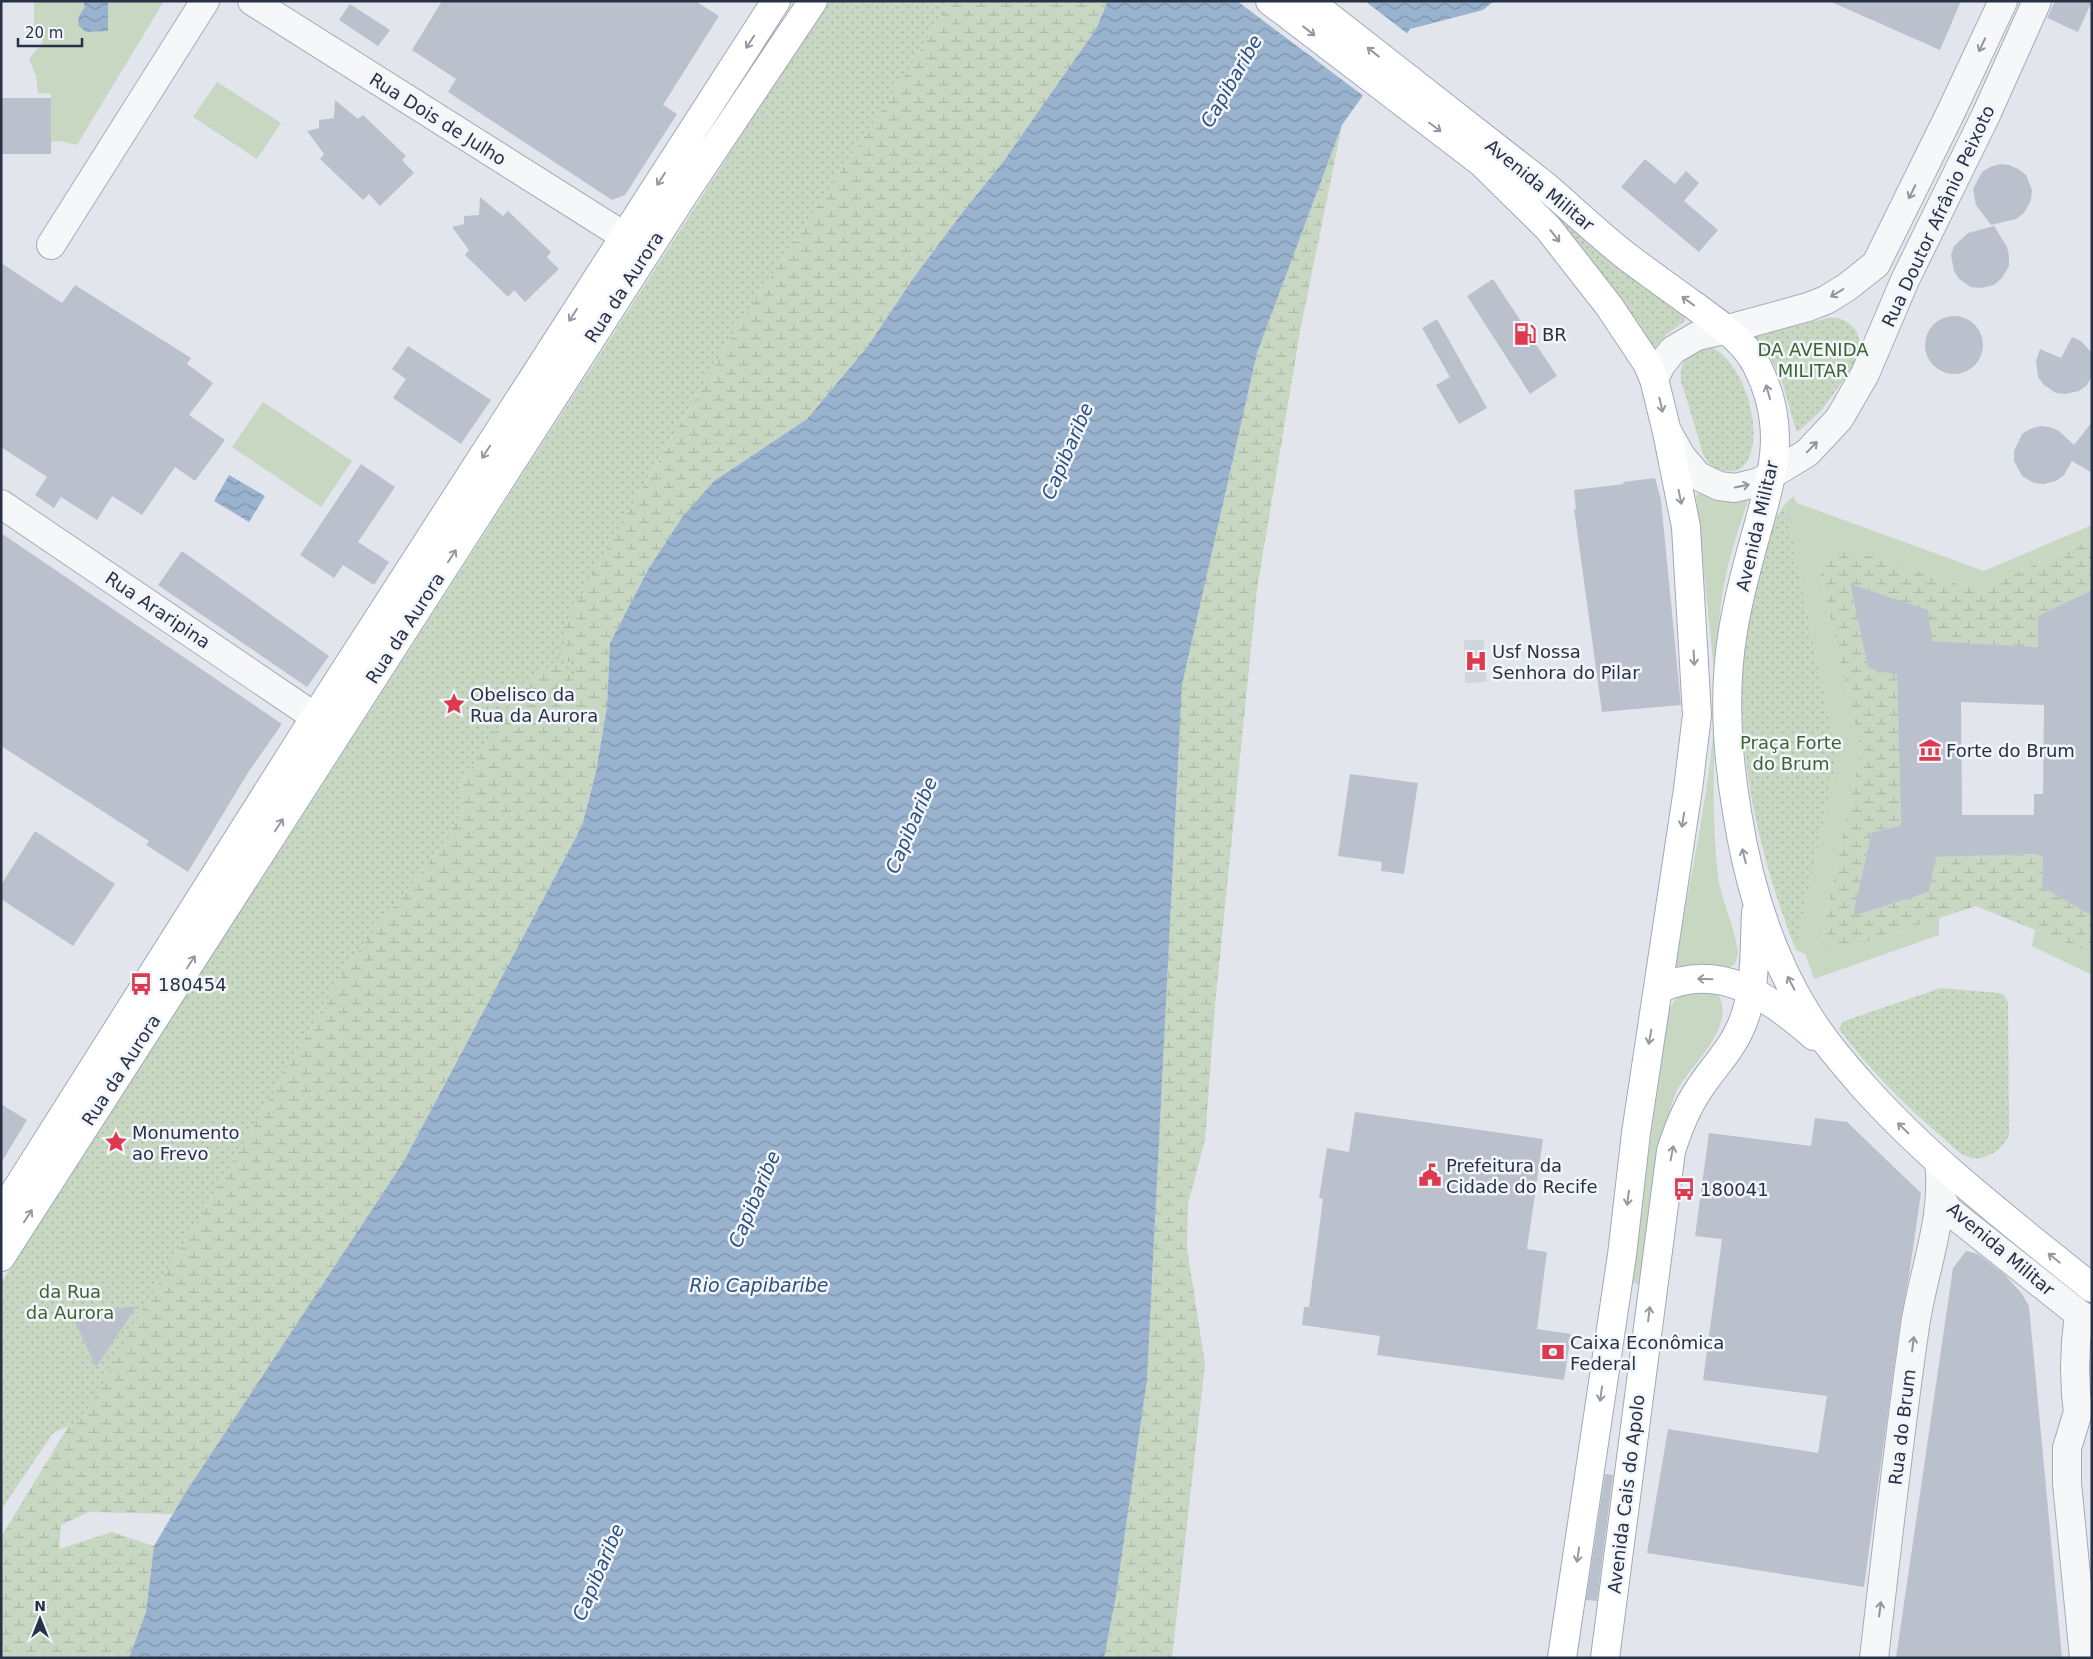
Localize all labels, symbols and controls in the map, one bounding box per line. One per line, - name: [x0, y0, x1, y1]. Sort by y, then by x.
- scale bar: [18, 15, 81, 47]
- text: 20 m: [25, 24, 63, 42]
- one-way arrow: [1302, 26, 1316, 36]
- water label: Capibaribe: [1196, 31, 1266, 131]
- one-way arrow: [745, 35, 755, 49]
- one-way arrow: [1977, 38, 1987, 53]
- one-way arrow: [1367, 46, 1380, 57]
- street label: Rua Dois de Julho: [366, 68, 510, 170]
- street label: Rua Doutor Afrânio Peixoto: [1877, 102, 1999, 330]
- one-way arrow: [1428, 122, 1441, 133]
- street label: Avenida Militar: [1481, 135, 1599, 236]
- one-way arrow: [656, 171, 666, 185]
- one-way arrow: [1907, 184, 1916, 199]
- street label: Rua da Aurora: [580, 228, 668, 346]
- one-way arrow: [1549, 229, 1560, 242]
- one-way arrow: [1831, 288, 1845, 298]
- one-way arrow: [1682, 296, 1695, 307]
- one-way arrow: [568, 308, 578, 322]
- fuel station icon: BR: [1512, 321, 1538, 347]
- place label: BR: [1542, 324, 1567, 345]
- park label: DA AVENIDA MILITAR: [1757, 339, 1869, 381]
- one-way arrow: [1762, 385, 1772, 401]
- one-way arrow: [1657, 397, 1666, 413]
- water label: Capibaribe: [1037, 399, 1097, 503]
- one-way arrow: [1806, 441, 1818, 454]
- one-way arrow: [480, 444, 490, 458]
- street label: Avenida Militar: [1732, 458, 1782, 593]
- one-way arrow: [1734, 481, 1750, 490]
- one-way arrow: [1676, 488, 1685, 504]
- one-way arrow: [447, 549, 457, 563]
- street label: Rua Araripina: [102, 567, 214, 653]
- street label: Rua da Aurora: [361, 569, 449, 687]
- place label: Usf Nossa Senhora do Pilar: [1492, 641, 1640, 683]
- hospital icon: Usf Nossa Senhora do Pilar: [1463, 648, 1489, 674]
- one-way arrow: [1690, 650, 1699, 666]
- place label: Obelisco da Rua da Aurora: [470, 684, 598, 726]
- place icon: Obelisco da Rua da Aurora: [441, 691, 467, 717]
- park label: Praça Forte do Brum: [1740, 732, 1842, 774]
- museum icon: Forte do Brum: [1917, 737, 1943, 763]
- place label: Forte do Brum: [1946, 740, 2075, 761]
- water label: Capibaribe: [881, 773, 941, 877]
- one-way arrow: [1678, 811, 1688, 827]
- one-way arrow: [274, 818, 284, 832]
- one-way arrow: [1739, 848, 1748, 864]
- one-way arrow: [186, 955, 196, 969]
- bus stop icon: 180454: [128, 971, 154, 997]
- place label: 180454: [158, 974, 227, 995]
- one-way arrow: [1697, 974, 1714, 984]
- one-way arrow: [1786, 976, 1795, 991]
- street label: Rua da Aurora: [77, 1011, 165, 1129]
- one-way arrow: [1645, 1029, 1655, 1045]
- place label: Monumento ao Frevo: [132, 1122, 239, 1164]
- one-way arrow: [1897, 1122, 1910, 1134]
- place icon: Monumento ao Frevo: [103, 1129, 129, 1155]
- one-way arrow: [1667, 1146, 1677, 1162]
- water label: Capibaribe: [724, 1147, 784, 1251]
- place label: Prefeitura da Cidade do Recife: [1446, 1155, 1598, 1197]
- public building icon: Prefeitura da Cidade do Recife: [1417, 1162, 1443, 1188]
- bus stop icon: 180041: [1671, 1176, 1697, 1202]
- place label: 180041: [1700, 1179, 1769, 1200]
- one-way arrow: [1623, 1190, 1633, 1206]
- street label: Avenida Militar: [1943, 1198, 2059, 1300]
- one-way arrow: [22, 1209, 33, 1223]
- one-way arrow: [2048, 1252, 2061, 1263]
- water label: Rio Capibaribe: [690, 1274, 828, 1296]
- park label: da Rua da Aurora: [26, 1281, 114, 1323]
- one-way arrow: [1645, 1307, 1655, 1323]
- place label: Caixa Econômica Federal: [1570, 1332, 1724, 1374]
- one-way arrow: [1908, 1336, 1918, 1352]
- bank icon: Caixa Econômica Federal: [1540, 1339, 1566, 1365]
- street label: Rua do Brum: [1884, 1368, 1920, 1486]
- one-way arrow: [1596, 1385, 1606, 1401]
- street label: Avenida Cais do Apolo: [1603, 1393, 1649, 1595]
- water label: Capibaribe: [568, 1520, 628, 1624]
- one-way arrow: [1572, 1546, 1582, 1562]
- north arrow: [15, 1594, 65, 1644]
- text: N: [34, 1598, 46, 1614]
- one-way arrow: [1875, 1602, 1885, 1618]

